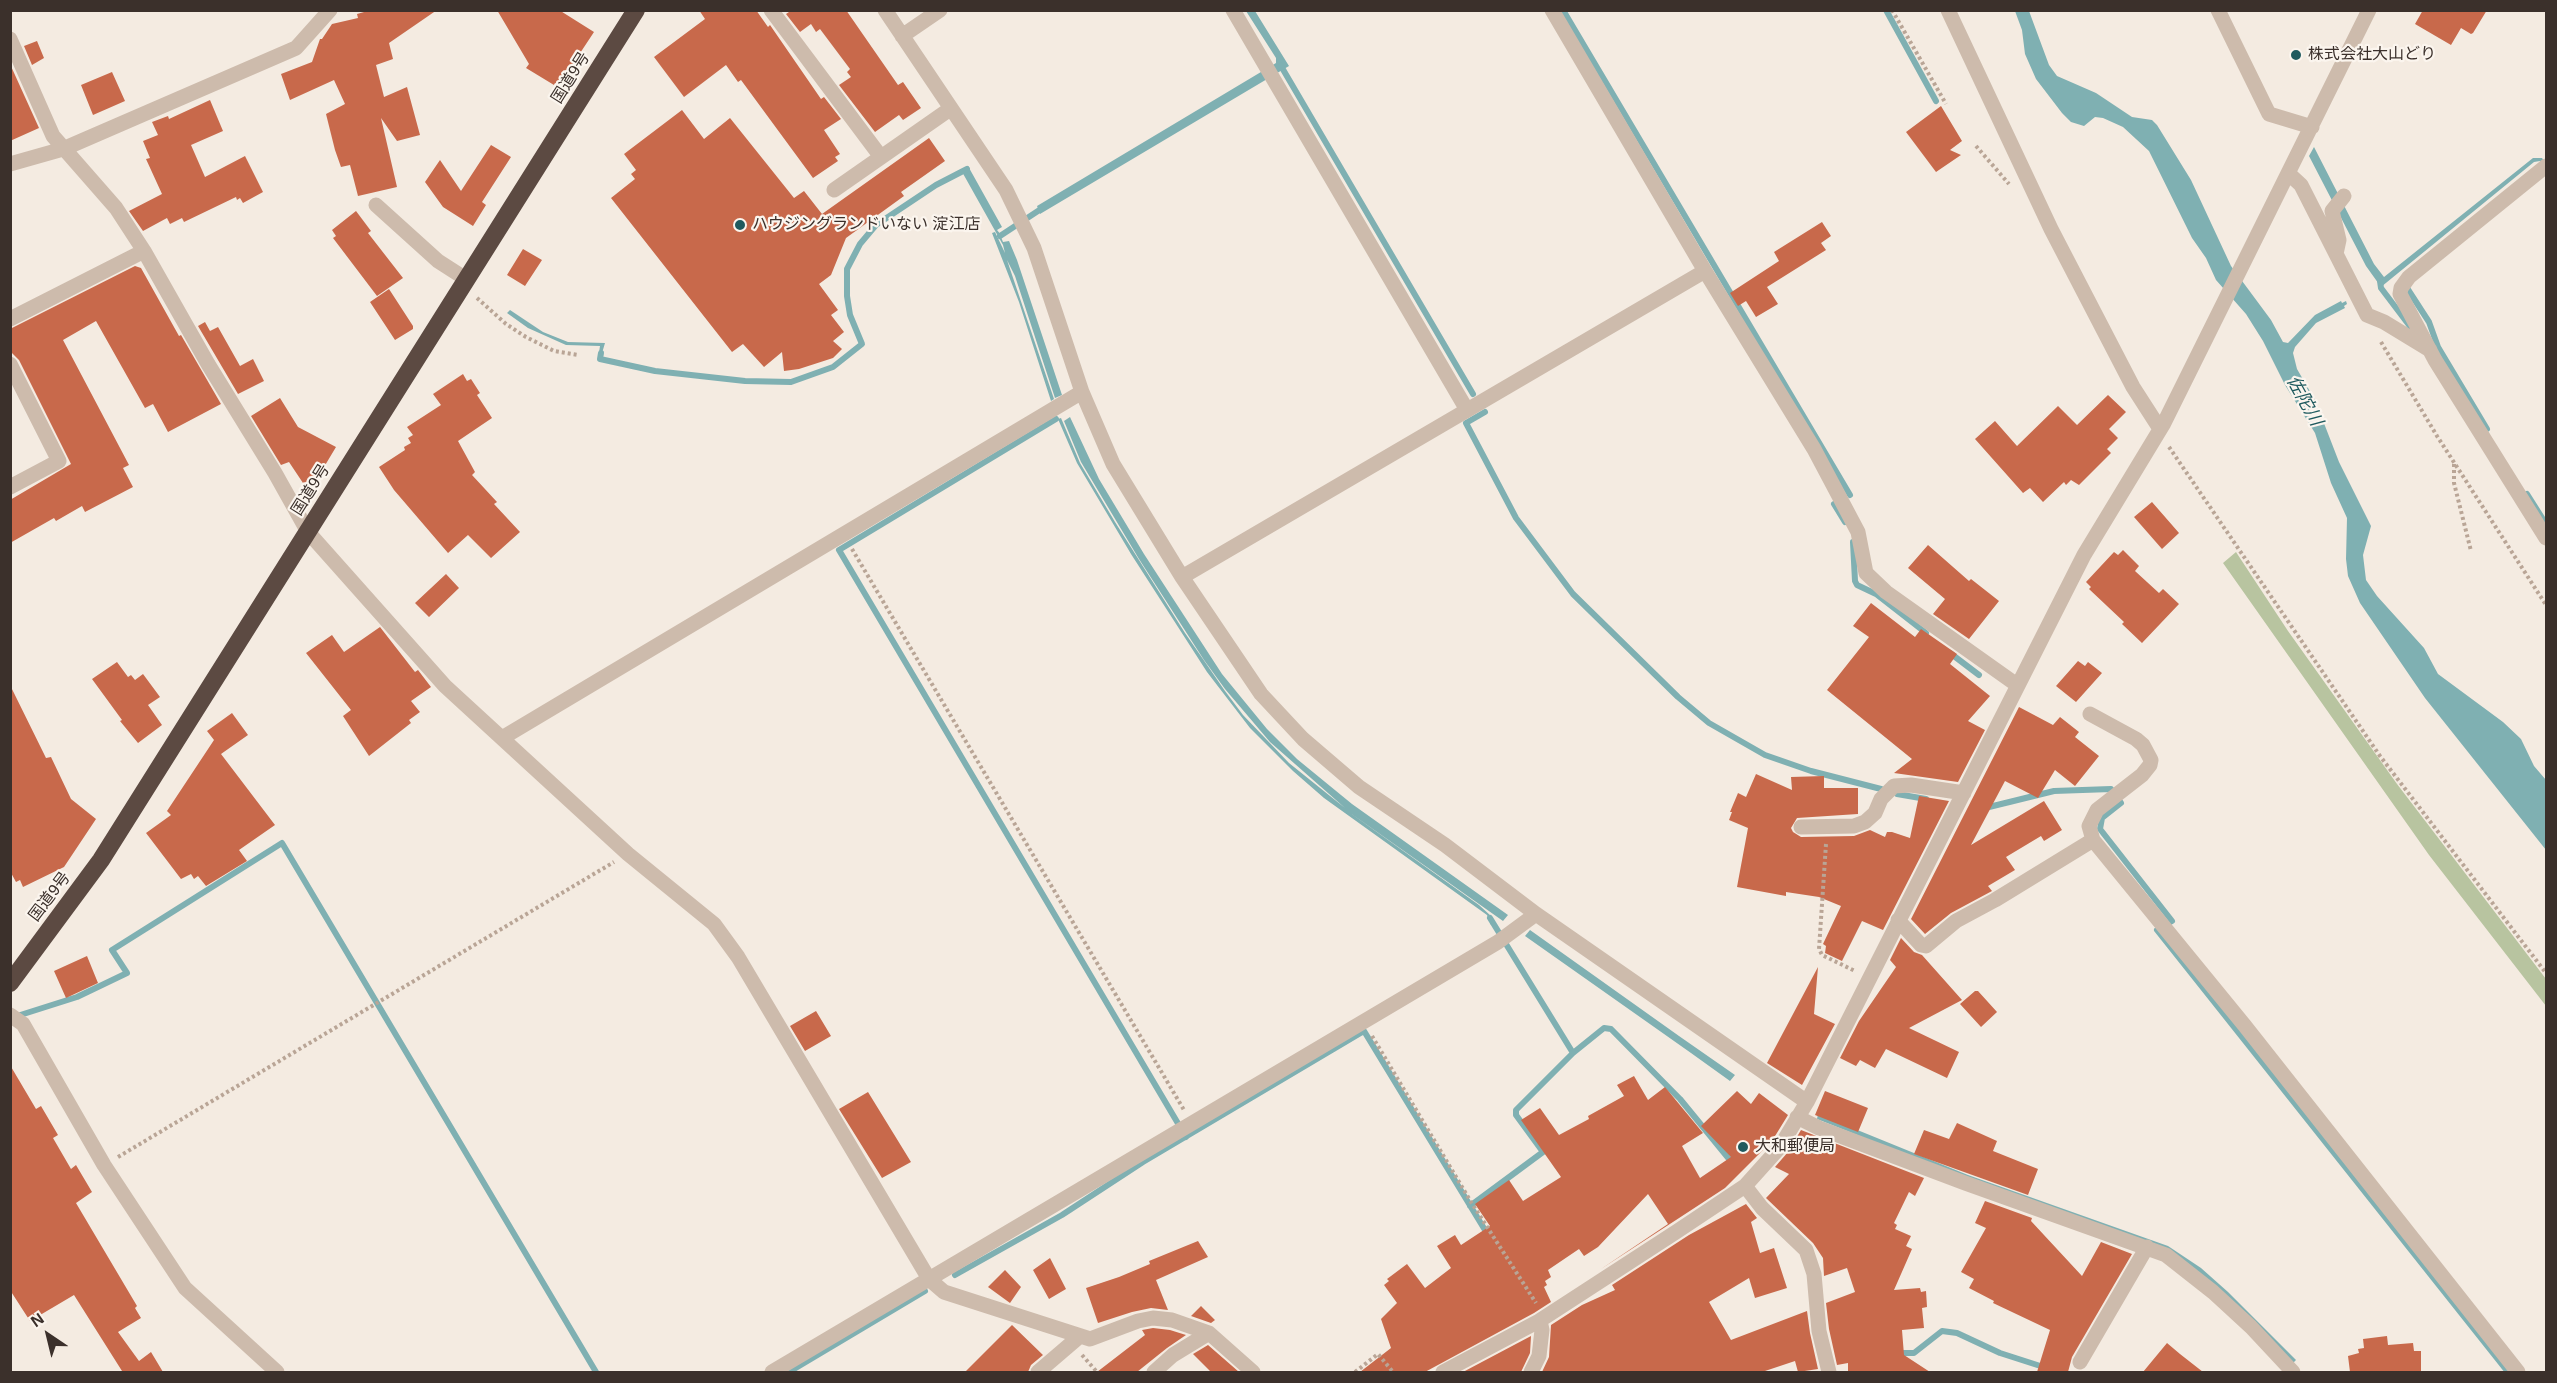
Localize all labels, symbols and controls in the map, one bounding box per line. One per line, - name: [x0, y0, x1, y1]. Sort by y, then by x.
- place label: 株式会社大山どり: [2308, 45, 2436, 65]
- marker: 株式会社大山どり: [2289, 48, 2303, 62]
- street label: 国道9号: [548, 49, 594, 107]
- place label: ハウジングランドいない 淀江店: [752, 215, 980, 235]
- marker: ハウジングランドいない 淀江店: [733, 218, 747, 232]
- water label: 佐陀川: [2281, 372, 2327, 430]
- street label: 国道9号: [288, 461, 334, 519]
- street label: 国道9号: [25, 869, 75, 925]
- place label: 大和郵便局: [1755, 1137, 1835, 1157]
- marker: 大和郵便局: [1736, 1140, 1750, 1154]
- north arrow: [18, 1305, 78, 1365]
- text: N: [28, 1310, 47, 1330]

